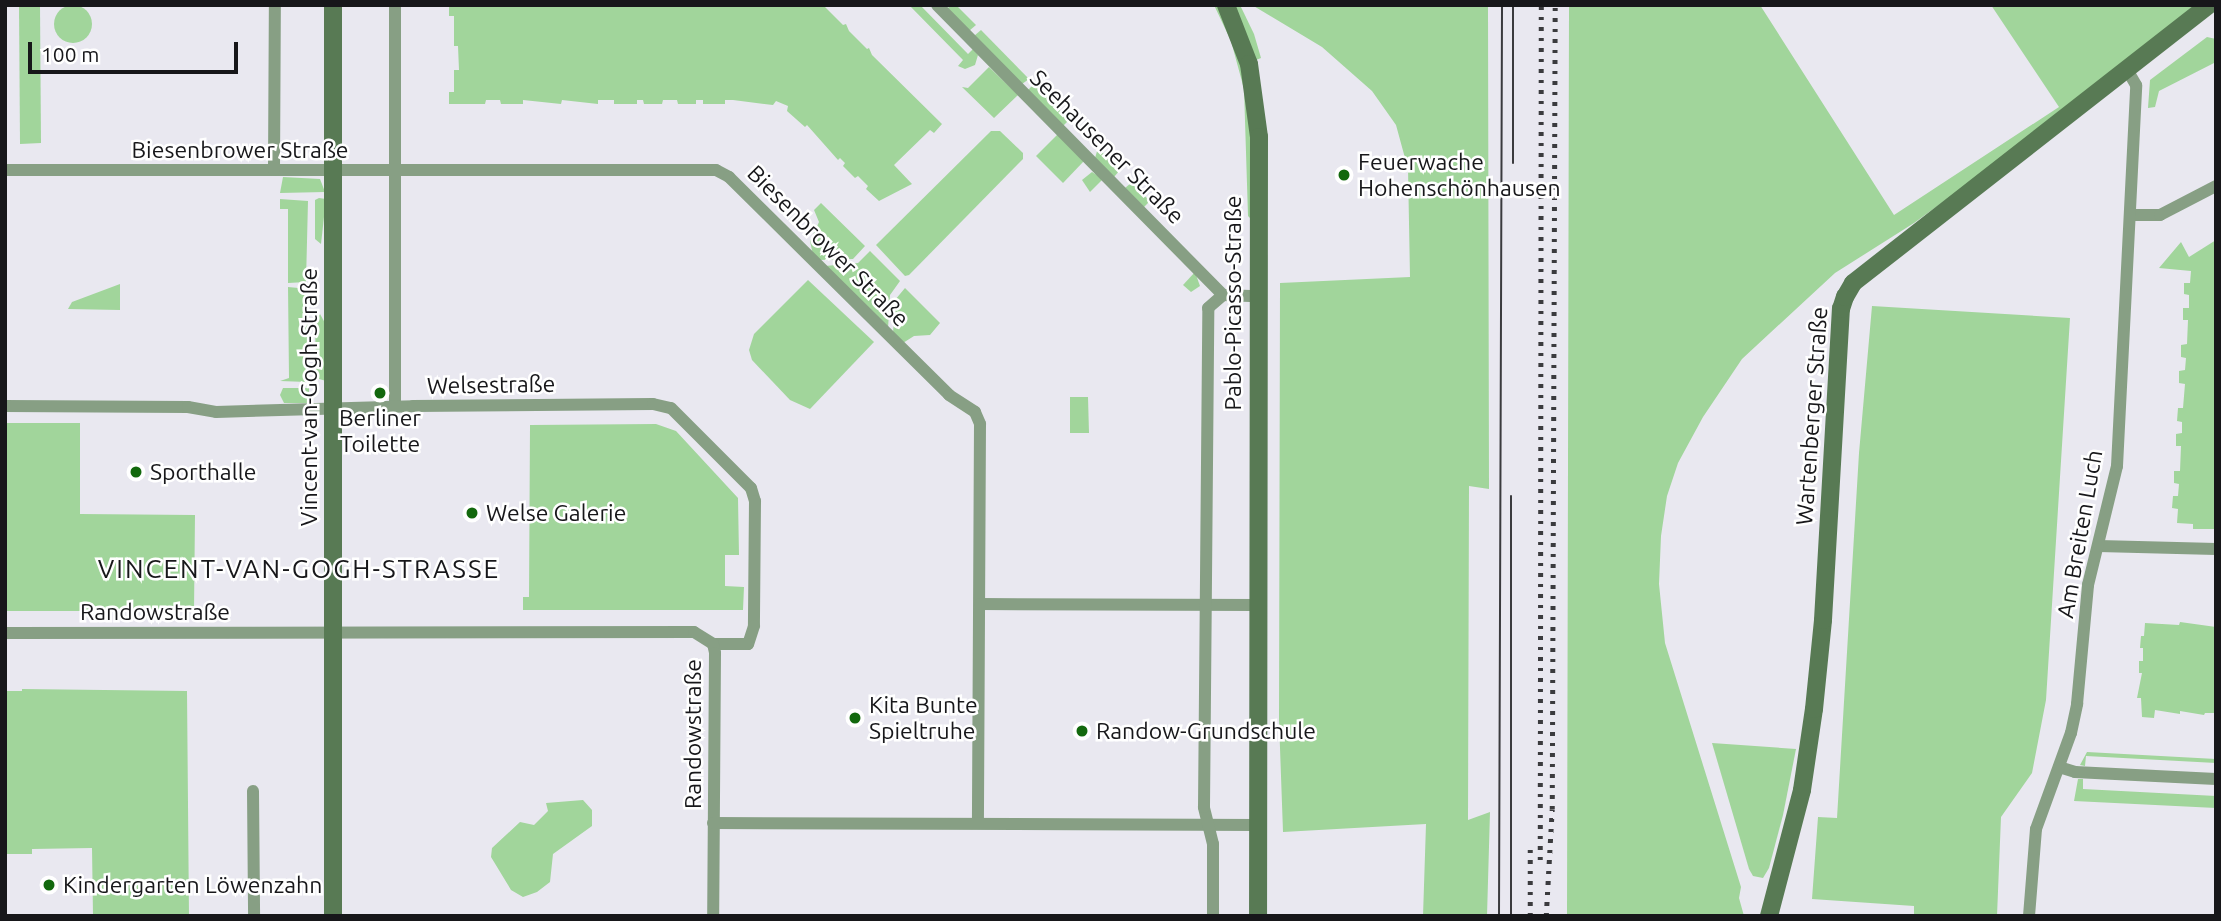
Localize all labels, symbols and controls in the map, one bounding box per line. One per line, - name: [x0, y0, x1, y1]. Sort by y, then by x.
- scale bar: [32, 28, 242, 72]
- text: 100 m: [41, 42, 99, 66]
- street label: Seehausener Straße: [1024, 64, 1190, 230]
- street label: Biesenbrower Straße: [132, 136, 348, 164]
- place label: Feuerwache Hohenschönhausen: [1358, 148, 1561, 202]
- street label: Biesenbrower Straße: [742, 160, 914, 332]
- marker: Feuerwache Hohenschönhausen: [1336, 167, 1352, 183]
- street label: Pablo-Picasso-Straße: [1219, 195, 1247, 411]
- street label: Vincent-van-Gogh-Straße: [295, 268, 323, 526]
- street label: Wartenberger Straße: [1791, 306, 1833, 526]
- street label: Welsestraße: [427, 370, 555, 400]
- marker: Berliner Toilette: [372, 385, 388, 401]
- place label: Berliner Toilette: [339, 404, 421, 458]
- street label: Am Breiten Luch: [2052, 448, 2108, 620]
- place label: Sporthalle: [150, 458, 256, 486]
- marker: Sporthalle: [128, 464, 144, 480]
- place label: Welse Galerie: [486, 499, 626, 527]
- marker: Welse Galerie: [464, 505, 480, 521]
- district label: VINCENT-VAN-GOGH-STRASSE: [101, 553, 497, 585]
- street label: Randowstraße: [80, 598, 230, 626]
- street label: Randowstraße: [679, 659, 707, 809]
- place label: Kita Bunte Spieltruhe: [869, 691, 978, 745]
- marker: Kita Bunte Spieltruhe: [847, 710, 863, 726]
- place label: Randow-Grundschule: [1096, 717, 1316, 745]
- marker: Randow-Grundschule: [1074, 723, 1090, 739]
- place label: Kindergarten Löwenzahn: [63, 871, 322, 899]
- marker: Kindergarten Löwenzahn: [41, 877, 57, 893]

